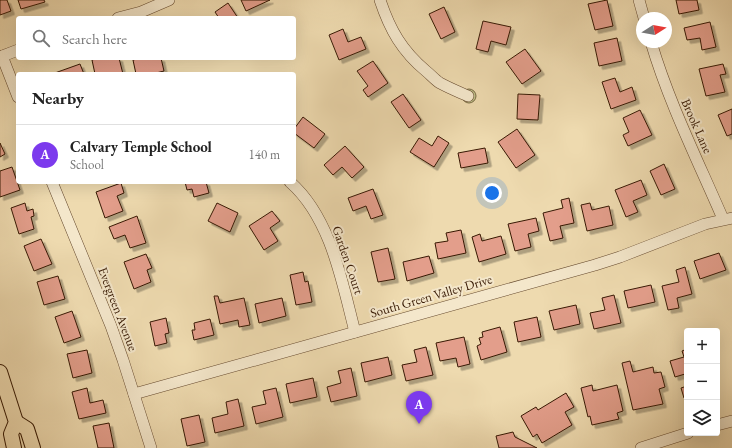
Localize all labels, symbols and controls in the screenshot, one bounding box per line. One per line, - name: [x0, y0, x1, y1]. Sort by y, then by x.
- north arrow: [636, 12, 672, 48]
- search box: [16, 16, 296, 60]
- icon: search: [30, 27, 52, 49]
- text: Search here: [62, 29, 127, 48]
- text: Nearby: [32, 87, 84, 109]
- street label: Brook Lane: [677, 96, 717, 156]
- text: Calvary Temple School: [70, 137, 212, 156]
- text: A: [40, 146, 50, 163]
- text: 140 m: [249, 146, 280, 163]
- text: School: [70, 156, 104, 173]
- your location: [482, 183, 502, 203]
- street label: Garden Court: [328, 224, 368, 296]
- street label: Evergreen Avenue: [94, 265, 142, 353]
- street label: South Green Valley Drive: [368, 270, 494, 322]
- map controls: [684, 328, 720, 436]
- button: +: [684, 328, 720, 364]
- button: −: [684, 364, 720, 400]
- pin: A: [406, 391, 432, 424]
- button: layers: [684, 400, 720, 436]

